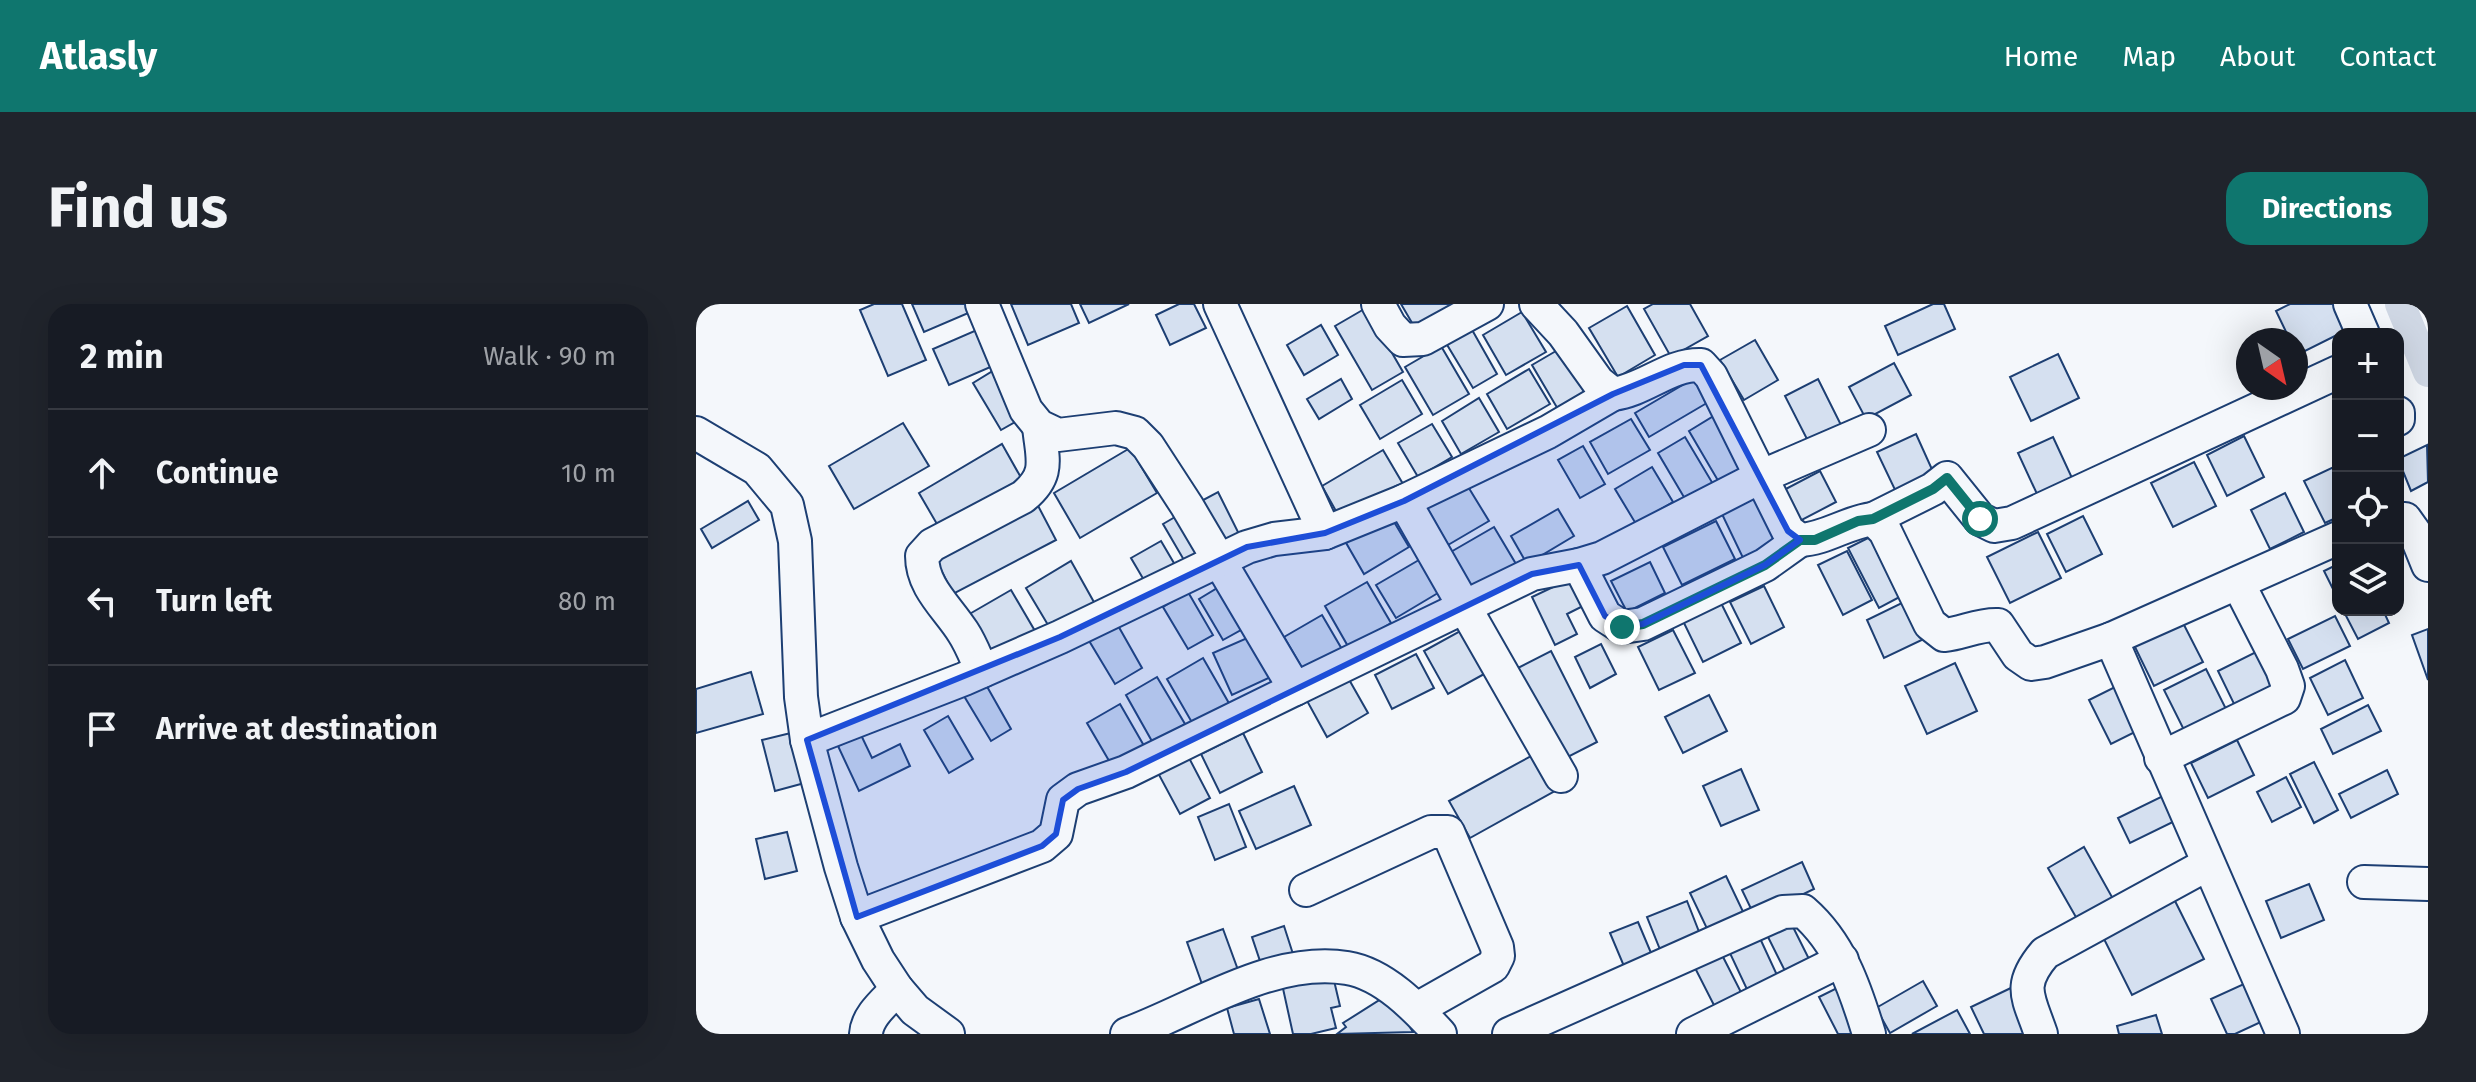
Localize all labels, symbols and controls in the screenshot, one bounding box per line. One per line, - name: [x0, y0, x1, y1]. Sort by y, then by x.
- text: Atlasly: [40, 33, 157, 79]
- text: Home: [2004, 40, 2078, 73]
- text: Map: [2122, 40, 2176, 73]
- text: About: [2220, 40, 2295, 73]
- text: Contact: [2339, 40, 2436, 73]
- button: Directions: [2226, 172, 2428, 245]
- text: Find us: [48, 175, 228, 242]
- north arrow: [2236, 328, 2308, 400]
- map controls: [2332, 328, 2404, 616]
- button: +: [2332, 328, 2404, 400]
- text: 2 min: [80, 336, 164, 377]
- text: Walk · 90 m: [483, 341, 616, 372]
- button: −: [2332, 400, 2404, 472]
- icon: ahead: [80, 451, 124, 495]
- text: Continue: [156, 455, 279, 491]
- text: 10 m: [561, 458, 616, 489]
- button: locate: [2332, 472, 2404, 544]
- route start: [1962, 501, 1998, 537]
- button: layers: [2332, 544, 2404, 616]
- icon: left: [80, 579, 124, 623]
- text: Turn left: [156, 583, 272, 619]
- text: 80 m: [558, 586, 616, 617]
- route end: [1604, 609, 1640, 645]
- icon: arrive: [80, 707, 124, 751]
- text: Arrive at destination: [156, 711, 438, 747]

